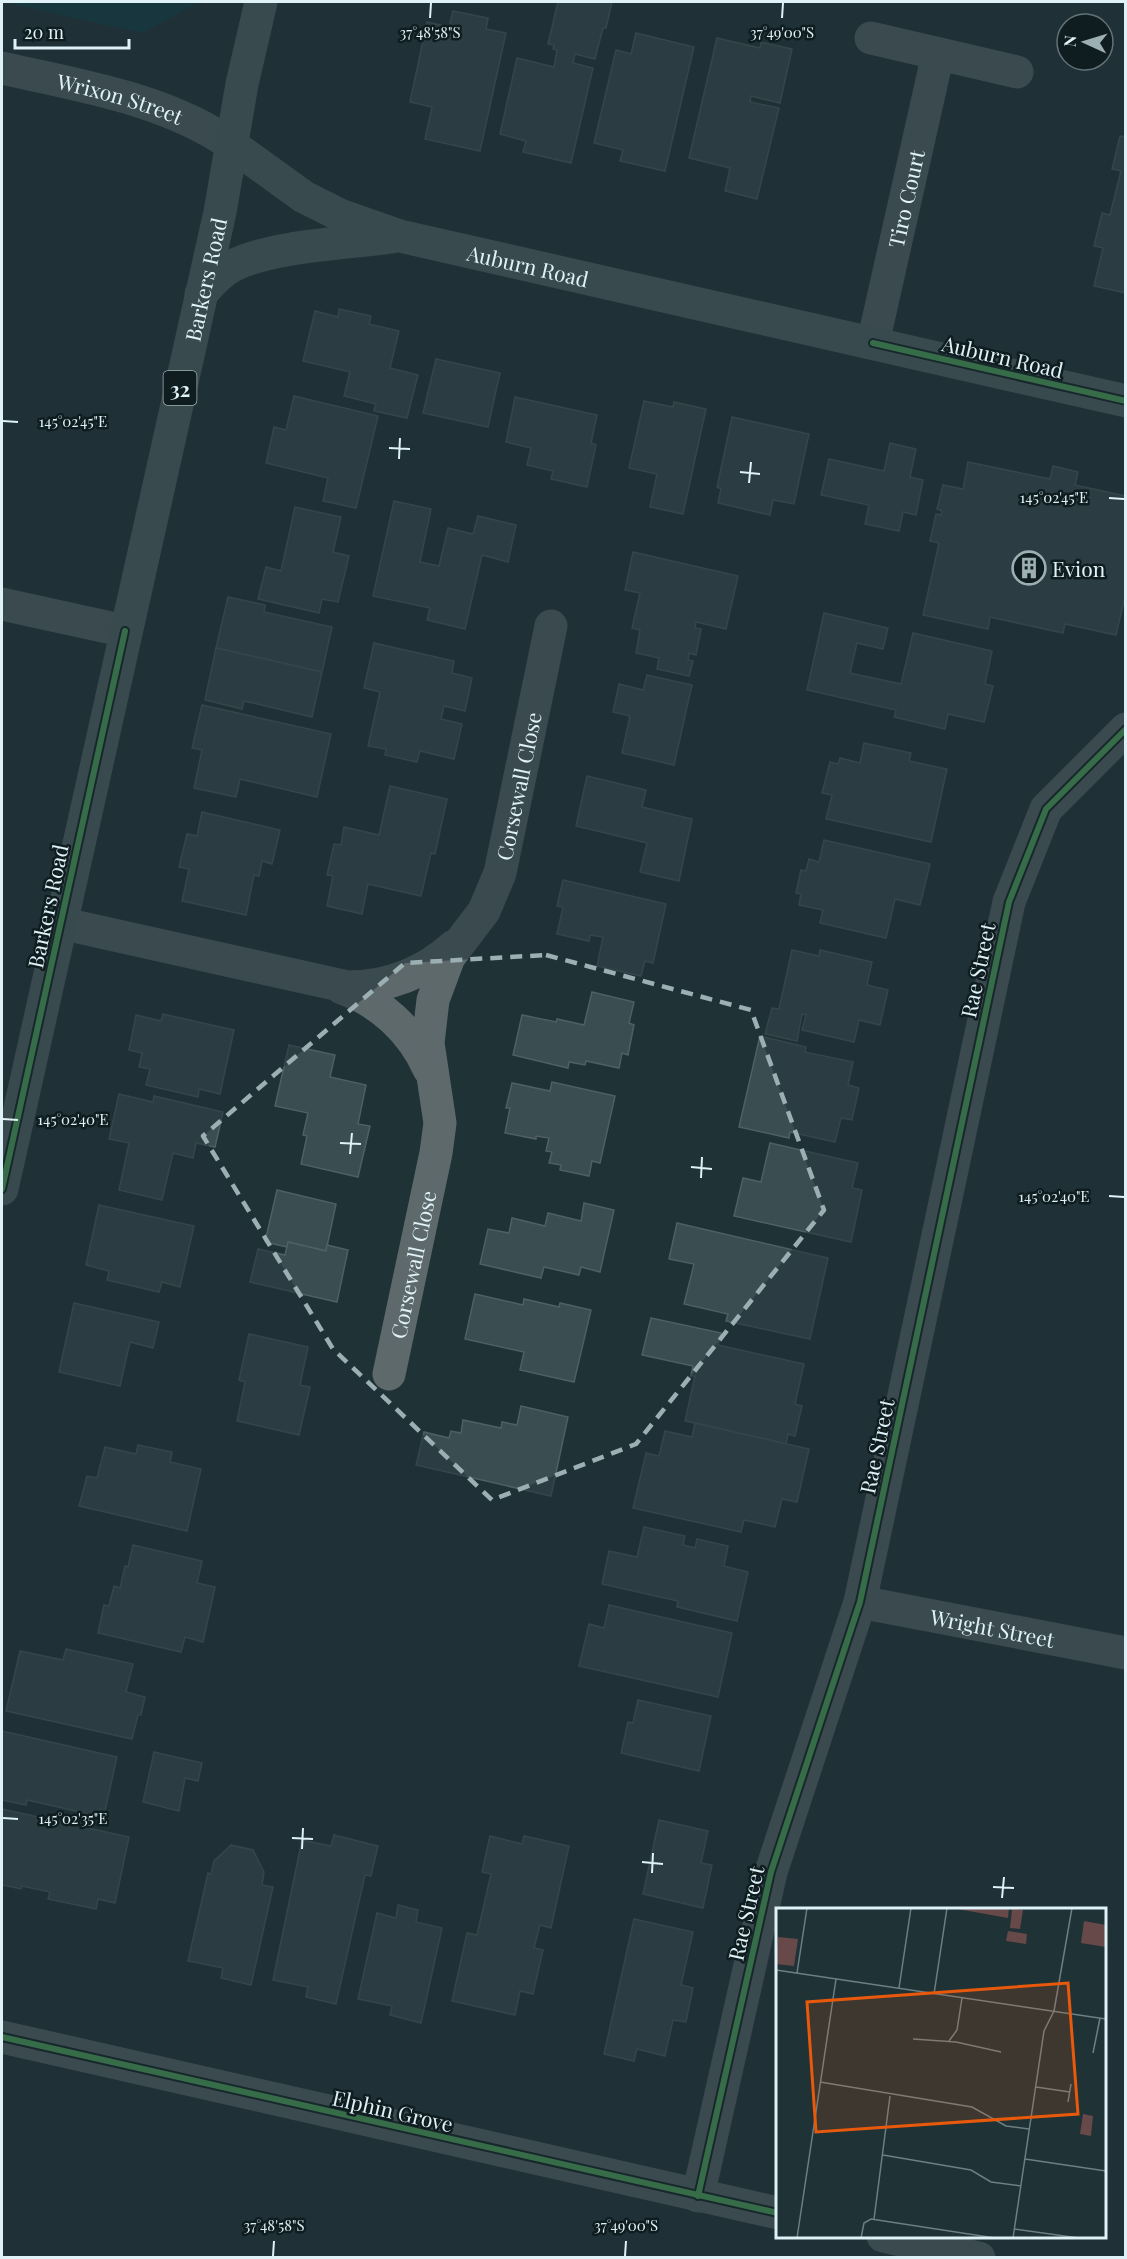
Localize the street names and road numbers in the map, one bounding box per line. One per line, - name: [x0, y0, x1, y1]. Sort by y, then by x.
- street label: Wrixon Street: [54, 66, 188, 130]
- street label: Tiro Court: [881, 146, 930, 250]
- street label: Barkers Road: [178, 215, 232, 344]
- street label: Auburn Road: [464, 238, 592, 292]
- street label: Auburn Road: [939, 328, 1066, 384]
- road number: 32: [164, 371, 196, 405]
- street label: Corsewall Close: [489, 709, 547, 863]
- street label: Barkers Road: [20, 842, 74, 970]
- street label: Rae Street: [953, 919, 1001, 1020]
- street label: Corsewall Close: [383, 1188, 442, 1341]
- street label: Rae Street: [852, 1395, 900, 1496]
- street label: Wright Street: [927, 1602, 1058, 1653]
- street label: Rae Street: [721, 1862, 770, 1963]
- street label: Elphin Grove: [330, 2083, 456, 2137]

